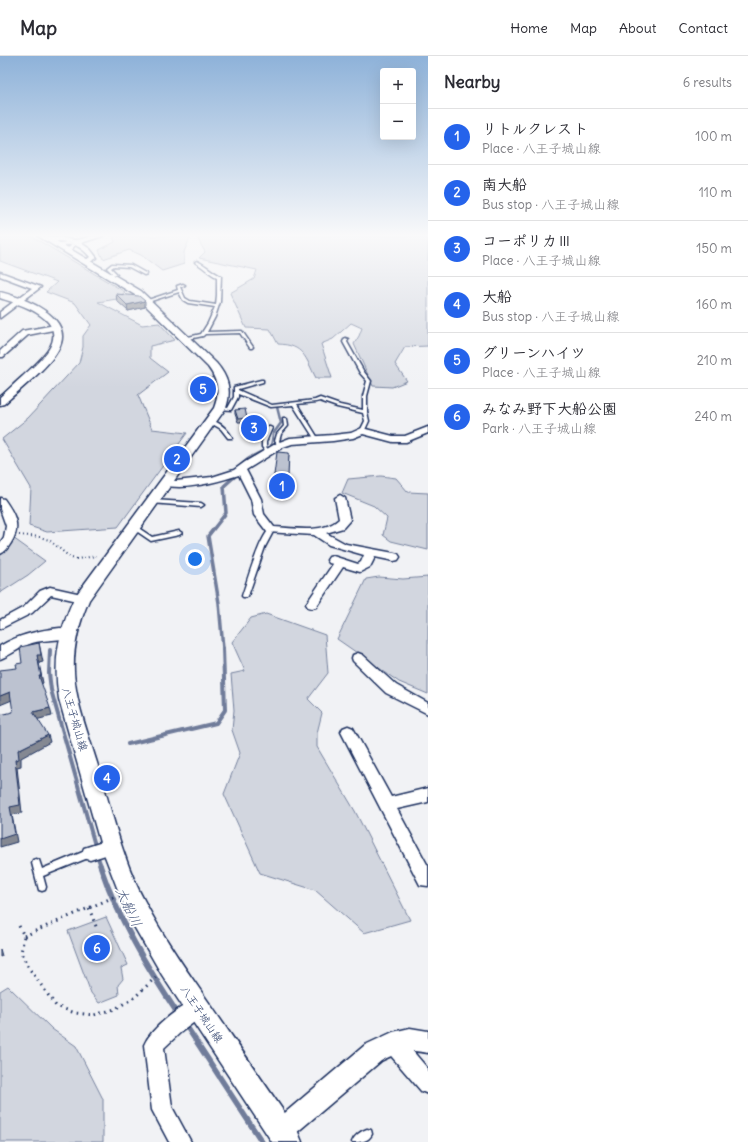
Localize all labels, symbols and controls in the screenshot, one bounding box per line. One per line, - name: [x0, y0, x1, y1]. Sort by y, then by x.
- text: Map: [20, 16, 57, 40]
- text: Home: [510, 19, 548, 37]
- text: Map: [570, 19, 597, 37]
- text: About: [619, 19, 657, 37]
- text: Contact: [679, 19, 728, 37]
- map controls: [380, 68, 416, 140]
- button: +: [380, 68, 416, 104]
- text: Nearby: [444, 71, 500, 93]
- text: 6 results: [683, 74, 732, 91]
- button: −: [380, 104, 416, 140]
- text: リトルクレスト: [482, 119, 588, 138]
- text: 1: [454, 128, 460, 145]
- text: 100 m: [695, 128, 732, 145]
- text: Place · 八王子城山線: [482, 140, 601, 157]
- text: 南大船: [482, 175, 527, 194]
- text: 2: [453, 184, 461, 201]
- text: 110 m: [699, 184, 732, 201]
- text: Bus stop · 八王子城山線: [482, 196, 619, 213]
- text: コーポリカⅢ: [482, 231, 572, 250]
- text: 3: [453, 240, 461, 257]
- text: 150 m: [696, 240, 732, 257]
- text: Place · 八王子城山線: [482, 252, 601, 269]
- text: 大船: [482, 287, 512, 306]
- text: 4: [453, 296, 461, 313]
- text: 160 m: [696, 296, 732, 313]
- text: Bus stop · 八王子城山線: [482, 308, 619, 325]
- text: グリーンハイツ: [482, 343, 586, 362]
- text: 5: [453, 352, 461, 369]
- text: 210 m: [697, 352, 732, 369]
- text: Place · 八王子城山線: [482, 364, 601, 381]
- pin: 5: [190, 374, 216, 404]
- text: みなみ野下大船公園: [482, 399, 617, 418]
- text: 6: [453, 408, 461, 425]
- text: 240 m: [695, 408, 732, 425]
- pin: 3: [241, 413, 267, 443]
- text: Park · 八王子城山線: [482, 420, 596, 437]
- pin: 2: [164, 444, 190, 474]
- pin: 1: [269, 471, 295, 501]
- your location: [185, 549, 205, 569]
- street label: 八王子城山線: [59, 685, 91, 753]
- pin: 4: [94, 763, 120, 793]
- water label: 大船川: [112, 884, 146, 930]
- pin: 6: [84, 933, 110, 963]
- street label: 八王子城山線: [178, 983, 226, 1045]

